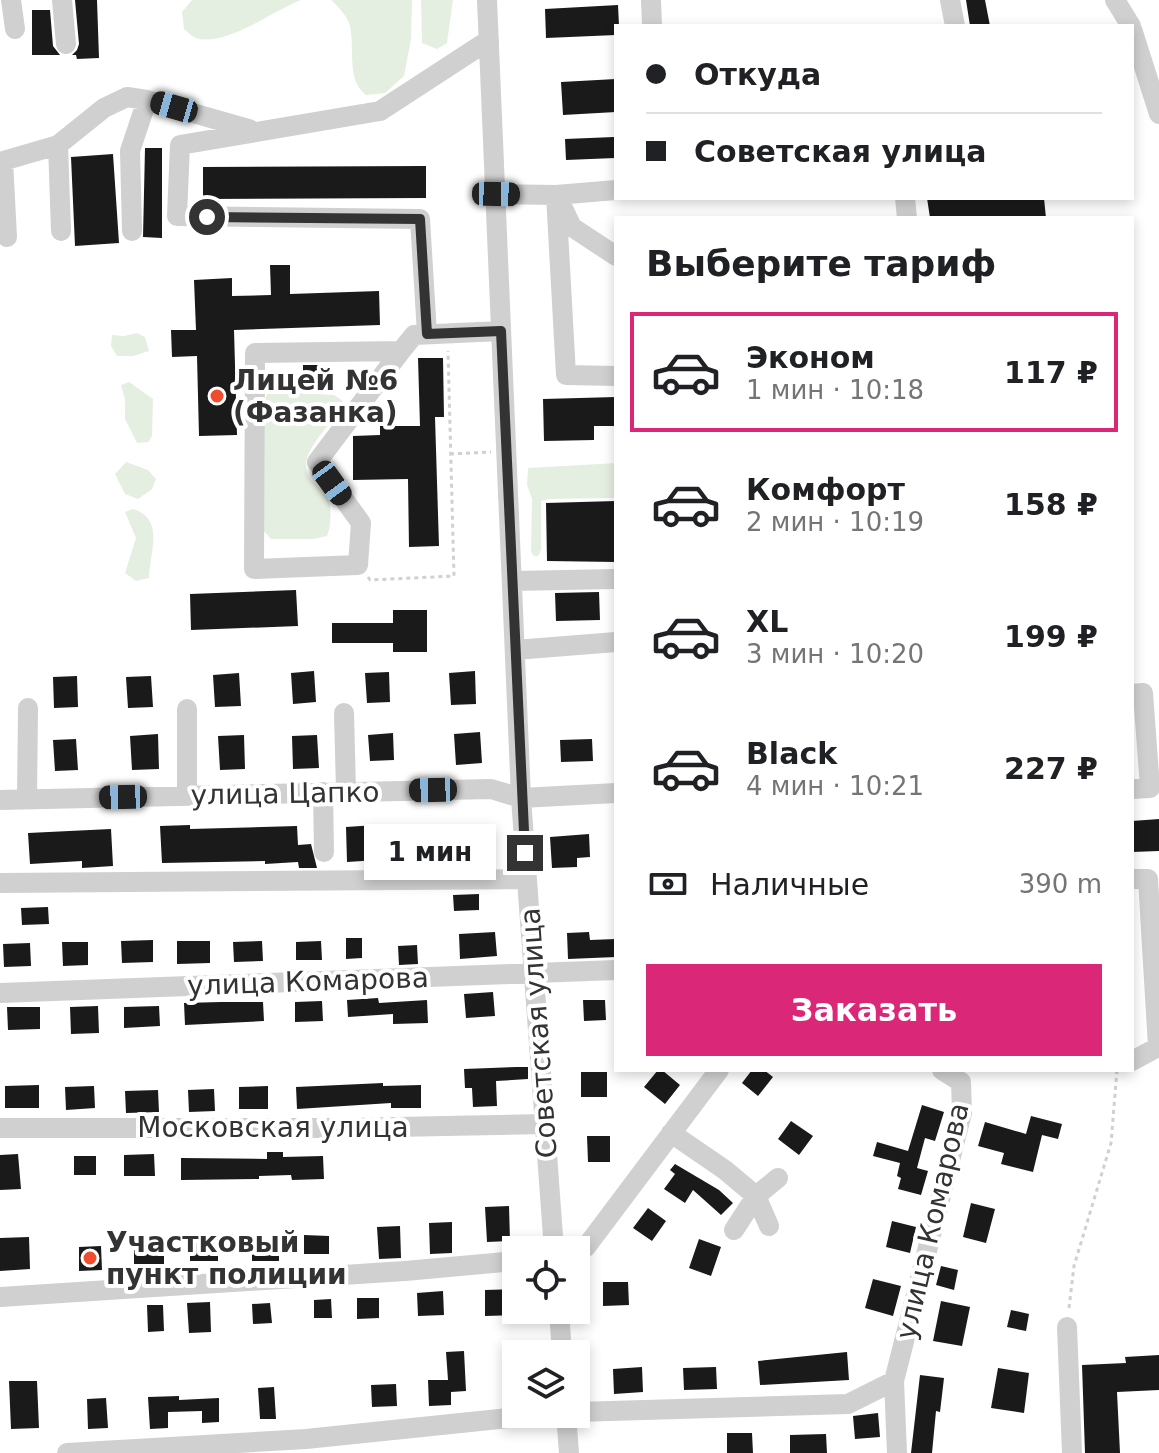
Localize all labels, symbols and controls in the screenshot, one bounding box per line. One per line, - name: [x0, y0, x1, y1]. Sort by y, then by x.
- text: Откуда: [694, 57, 821, 92]
- car: [148, 89, 200, 125]
- text: Советская улица: [694, 134, 986, 169]
- car: [472, 182, 520, 206]
- route start: [189, 199, 225, 235]
- text: Выберите тариф: [646, 243, 996, 284]
- icon: car: [650, 336, 722, 408]
- text: Эконом: [746, 340, 875, 375]
- text: 117 ₽: [1004, 355, 1098, 390]
- place label: Лицей №6 (Фазанка): [233, 364, 398, 429]
- text: 1 мин · 10:18: [746, 375, 924, 405]
- marker: Лицей №6 (Фазанка): [208, 387, 226, 405]
- car: [308, 457, 356, 509]
- icon: car: [650, 468, 722, 540]
- text: Комфорт: [746, 472, 905, 507]
- text: 158 ₽: [1004, 487, 1098, 522]
- text: 2 мин · 10:19: [746, 507, 924, 537]
- icon: car: [650, 600, 722, 672]
- text: XL: [746, 604, 788, 639]
- text: 199 ₽: [1004, 619, 1098, 654]
- text: 3 мин · 10:20: [746, 639, 924, 669]
- icon: car: [650, 732, 722, 804]
- text: Black: [746, 736, 837, 771]
- text: 227 ₽: [1004, 751, 1098, 786]
- text: 4 мин · 10:21: [746, 771, 924, 801]
- street label: улица Цапко: [190, 775, 380, 812]
- car: [409, 778, 457, 802]
- car: [99, 785, 147, 809]
- callout: 1 мин: [365, 825, 497, 881]
- route end: [507, 835, 543, 871]
- text: 1 мин: [388, 837, 472, 867]
- icon: cash: [646, 862, 690, 906]
- text: Наличные: [710, 867, 869, 902]
- text: 390 m: [1019, 869, 1102, 899]
- street label: Советская улица: [513, 907, 564, 1159]
- street label: улица Комарова: [187, 961, 429, 1002]
- button: Заказать: [646, 964, 1102, 1056]
- street label: улица Комарова: [889, 1100, 976, 1343]
- street label: Московская улица: [137, 1111, 409, 1144]
- place label: Участковый пункт полиции: [106, 1226, 347, 1291]
- map controls: [502, 1236, 590, 1428]
- button: locate: [502, 1236, 590, 1324]
- marker: Участковый пункт полиции: [81, 1249, 99, 1267]
- button: layers: [502, 1340, 590, 1428]

